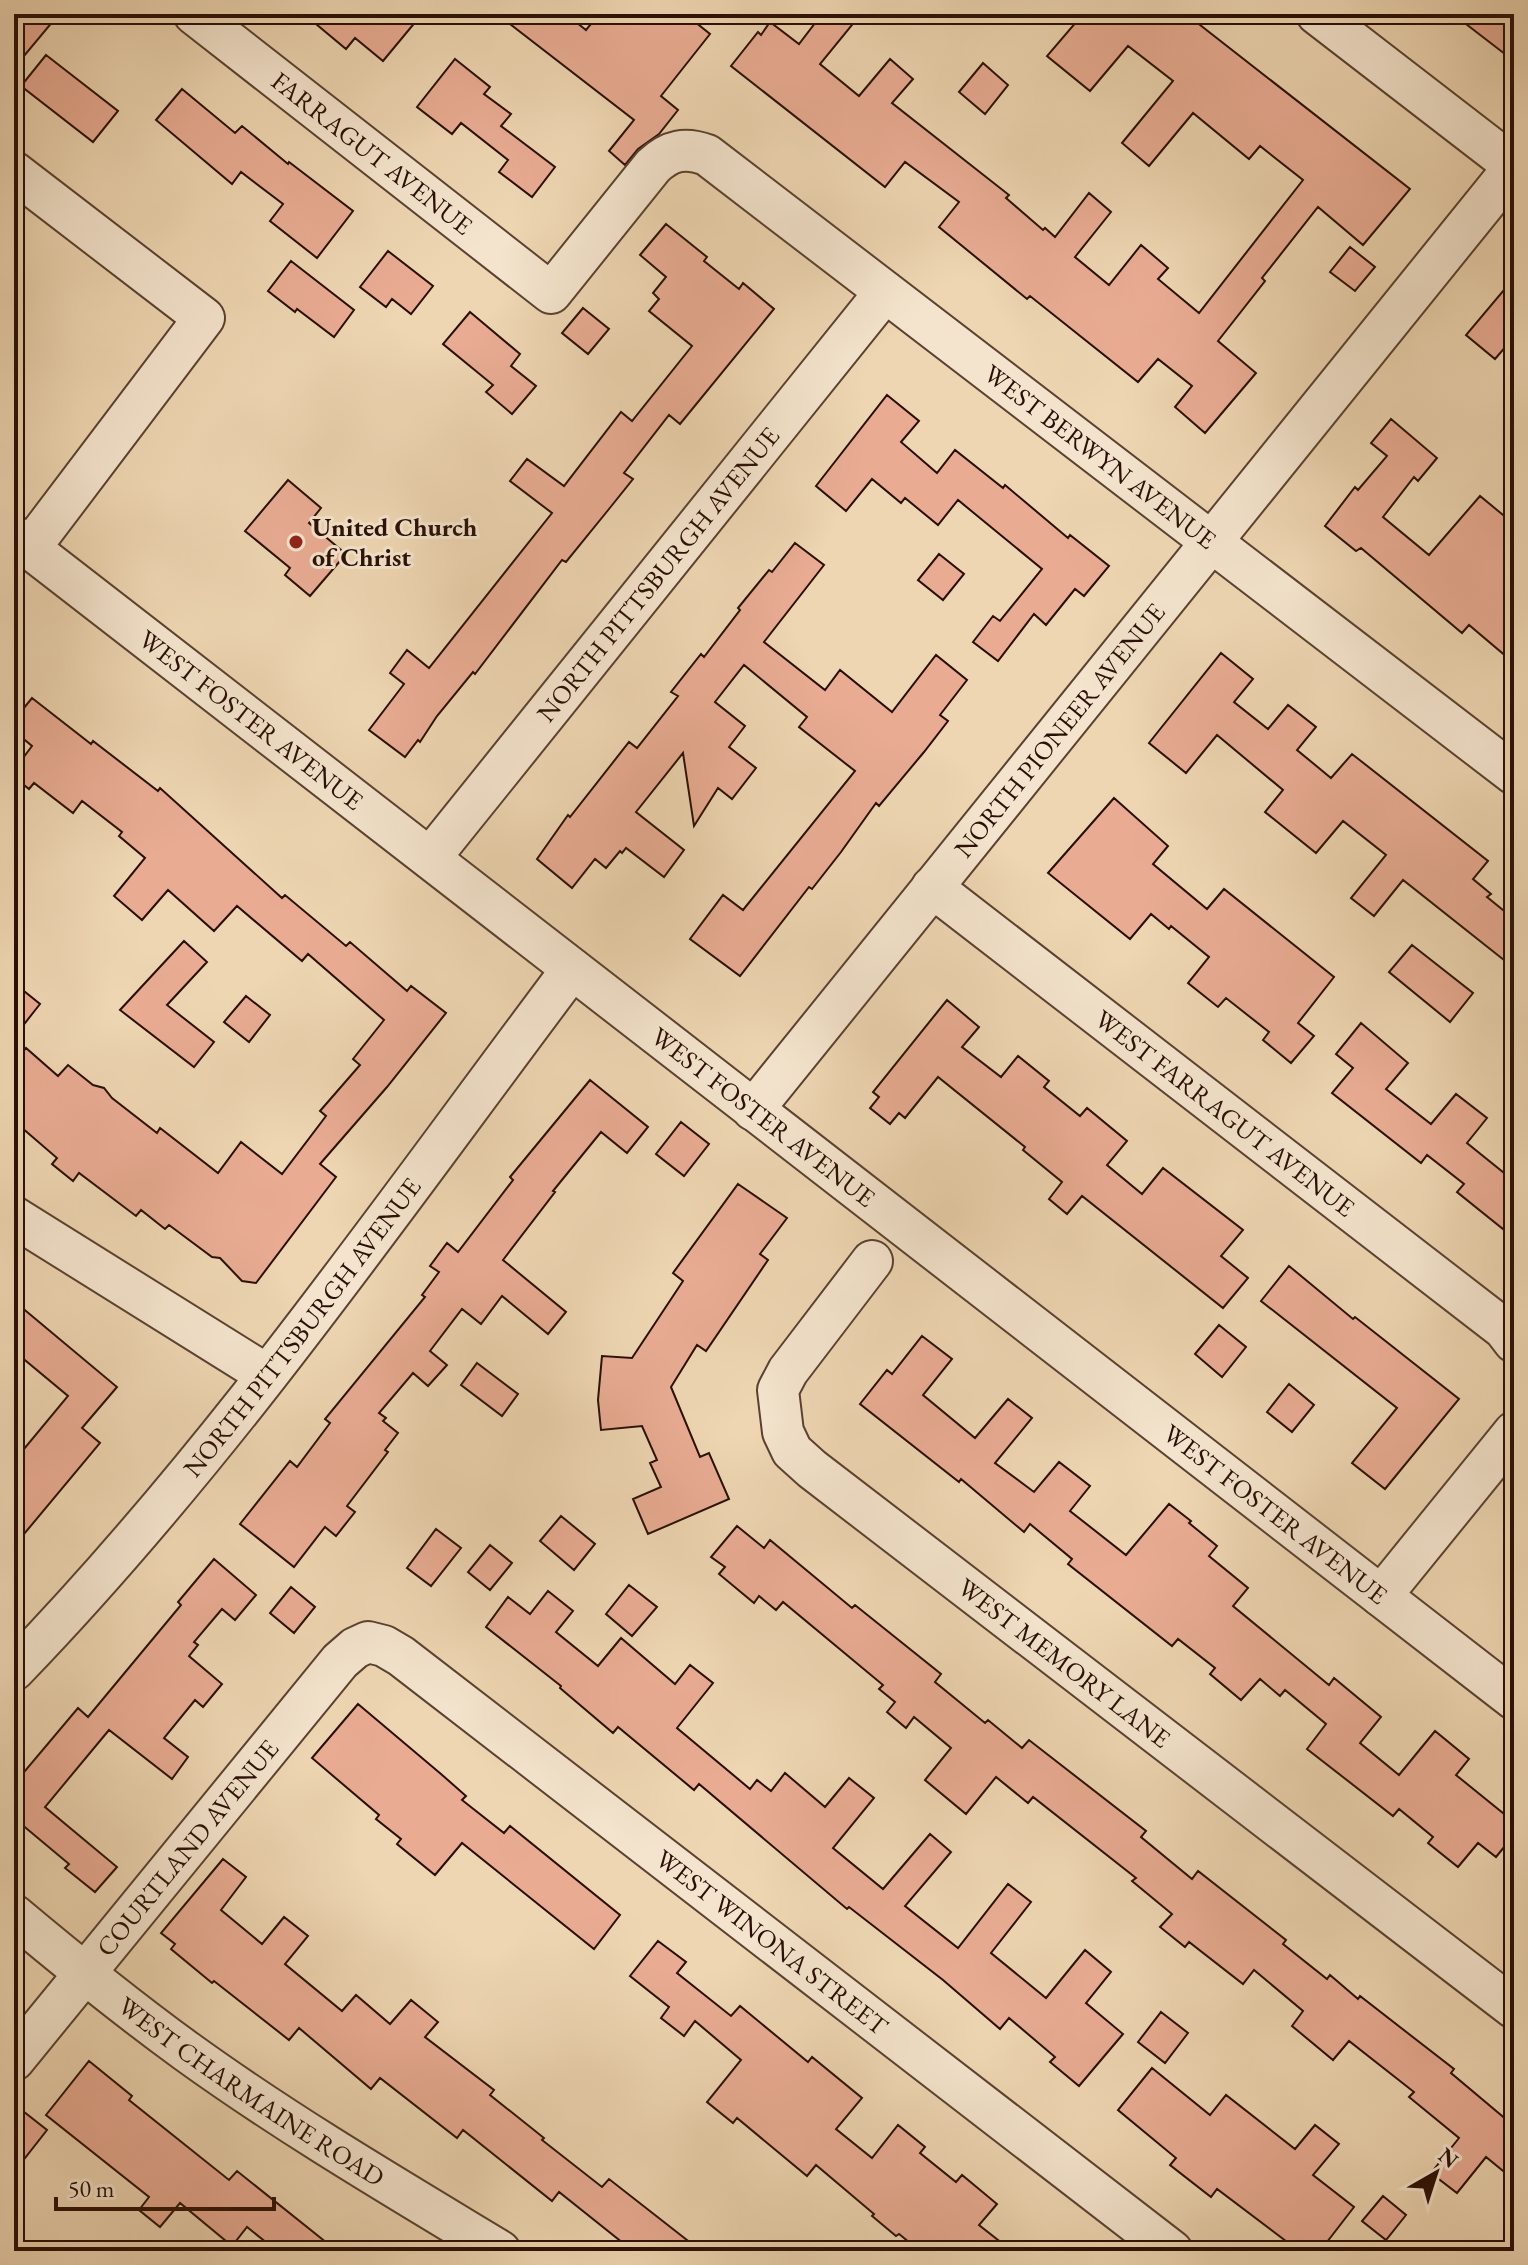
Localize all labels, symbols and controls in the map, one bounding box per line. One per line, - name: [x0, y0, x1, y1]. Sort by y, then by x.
- street label: FARRAGUT AVENUE: [264, 64, 480, 243]
- street label: WEST BERWYN AVENUE: [977, 356, 1223, 557]
- street label: NORTH PITTSBURGH AVENUE: [529, 419, 787, 729]
- place label: United Church of Christ: [312, 510, 478, 574]
- marker: United Church of Christ: [287, 533, 305, 551]
- street label: NORTH PIONEER AVENUE: [946, 596, 1173, 865]
- street label: WEST FOSTER AVENUE: [132, 622, 371, 818]
- street label: WEST FARRAGUT AVENUE: [1088, 1002, 1362, 1225]
- street label: WEST FOSTER AVENUE: [644, 1019, 883, 1215]
- street label: NORTH PITTSBURGH AVENUE: [176, 1171, 429, 1484]
- street label: WEST FOSTER AVENUE: [1156, 1416, 1395, 1612]
- street label: WEST MEMORY LANE: [951, 1570, 1178, 1755]
- street label: COURTLAND AVENUE: [89, 1732, 286, 1963]
- street label: WEST WINONA STREET: [649, 1842, 895, 2043]
- street label: WEST CHARMAINE ROAD: [111, 1989, 391, 2194]
- north arrow: [1396, 2133, 1476, 2213]
- text: N: [1432, 2141, 1464, 2175]
- scale bar: [56, 2161, 274, 2211]
- text: 50 m: [68, 2173, 115, 2204]

